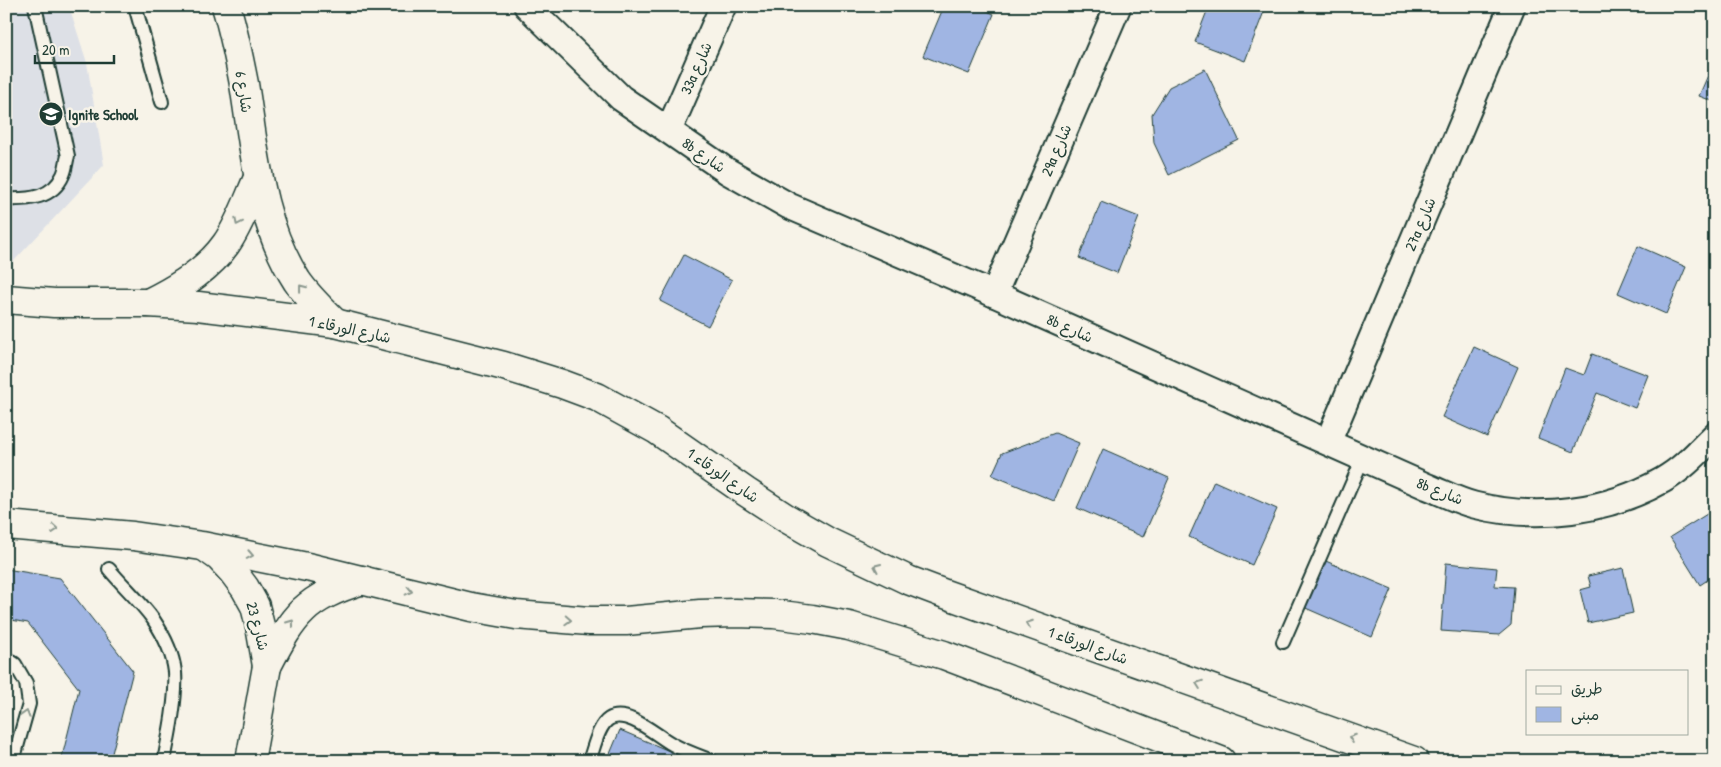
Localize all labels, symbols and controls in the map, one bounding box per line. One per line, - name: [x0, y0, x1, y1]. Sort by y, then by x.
- scale bar: [35, 32, 114, 64]
- street label: 33a شارع: [675, 38, 717, 98]
- text: 20 m: [42, 39, 69, 60]
- street label: شارع 6: [230, 70, 258, 114]
- school or university icon: Ignite School: [38, 101, 64, 127]
- place label: Ignite School: [68, 104, 139, 126]
- street label: 29a شارع: [1036, 121, 1076, 179]
- street label: 8b شارع: [678, 132, 730, 178]
- street label: 27a شارع: [1399, 194, 1441, 254]
- one-way arrow: [234, 217, 244, 226]
- one-way arrow: [300, 285, 308, 294]
- street label: 8b شارع: [1044, 309, 1096, 347]
- street label: شارع الورقاء 1: [307, 310, 393, 348]
- street label: شارع الورقاء 1: [683, 442, 763, 508]
- street label: 8b شارع: [1414, 472, 1466, 510]
- one-way arrow: [51, 523, 59, 534]
- one-way arrow: [246, 549, 255, 559]
- one-way arrow: [873, 562, 882, 573]
- one-way arrow: [404, 585, 413, 596]
- street label: شارع 23: [241, 599, 275, 653]
- one-way arrow: [565, 615, 573, 626]
- one-way arrow: [285, 619, 294, 629]
- one-way arrow: [1026, 620, 1034, 630]
- street label: شارع الورقاء 1: [1045, 621, 1131, 669]
- legend: [1526, 670, 1688, 734]
- text: طريق: [1571, 678, 1603, 699]
- one-way arrow: [1195, 680, 1204, 690]
- text: مبنى: [1571, 704, 1599, 725]
- one-way arrow: [20, 710, 30, 718]
- one-way arrow: [1348, 734, 1357, 744]

